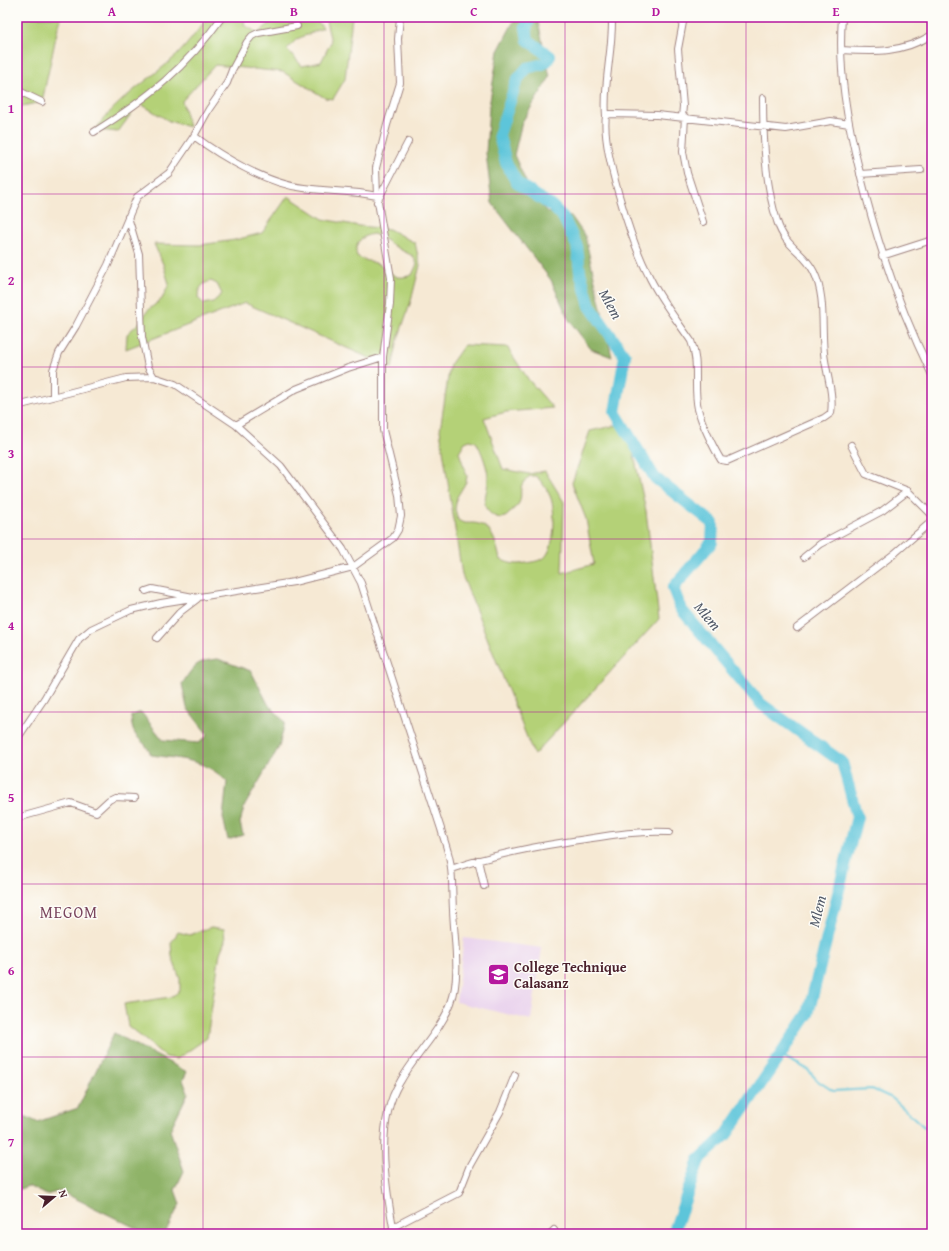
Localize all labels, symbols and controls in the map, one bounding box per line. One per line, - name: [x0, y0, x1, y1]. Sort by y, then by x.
- text: A: [108, 2, 117, 21]
- text: B: [290, 2, 298, 21]
- text: C: [470, 2, 478, 21]
- text: D: [652, 2, 660, 21]
- text: E: [833, 2, 840, 21]
- text: 1: [8, 99, 14, 118]
- text: 2: [8, 271, 15, 290]
- water label: Mlem: [594, 285, 628, 323]
- text: 3: [8, 444, 14, 463]
- water label: Mlem: [690, 597, 726, 635]
- text: 4: [8, 616, 15, 635]
- text: 5: [8, 788, 15, 807]
- water label: Mlem: [803, 893, 831, 929]
- district label: MEGOM: [40, 900, 98, 924]
- place label: College Technique Calasanz: [514, 957, 627, 993]
- text: 6: [8, 961, 15, 980]
- school or university icon: College Technique Calasanz: [486, 962, 512, 988]
- text: 7: [8, 1133, 15, 1152]
- north arrow: [34, 1177, 74, 1217]
- text: N: [55, 1188, 72, 1200]

